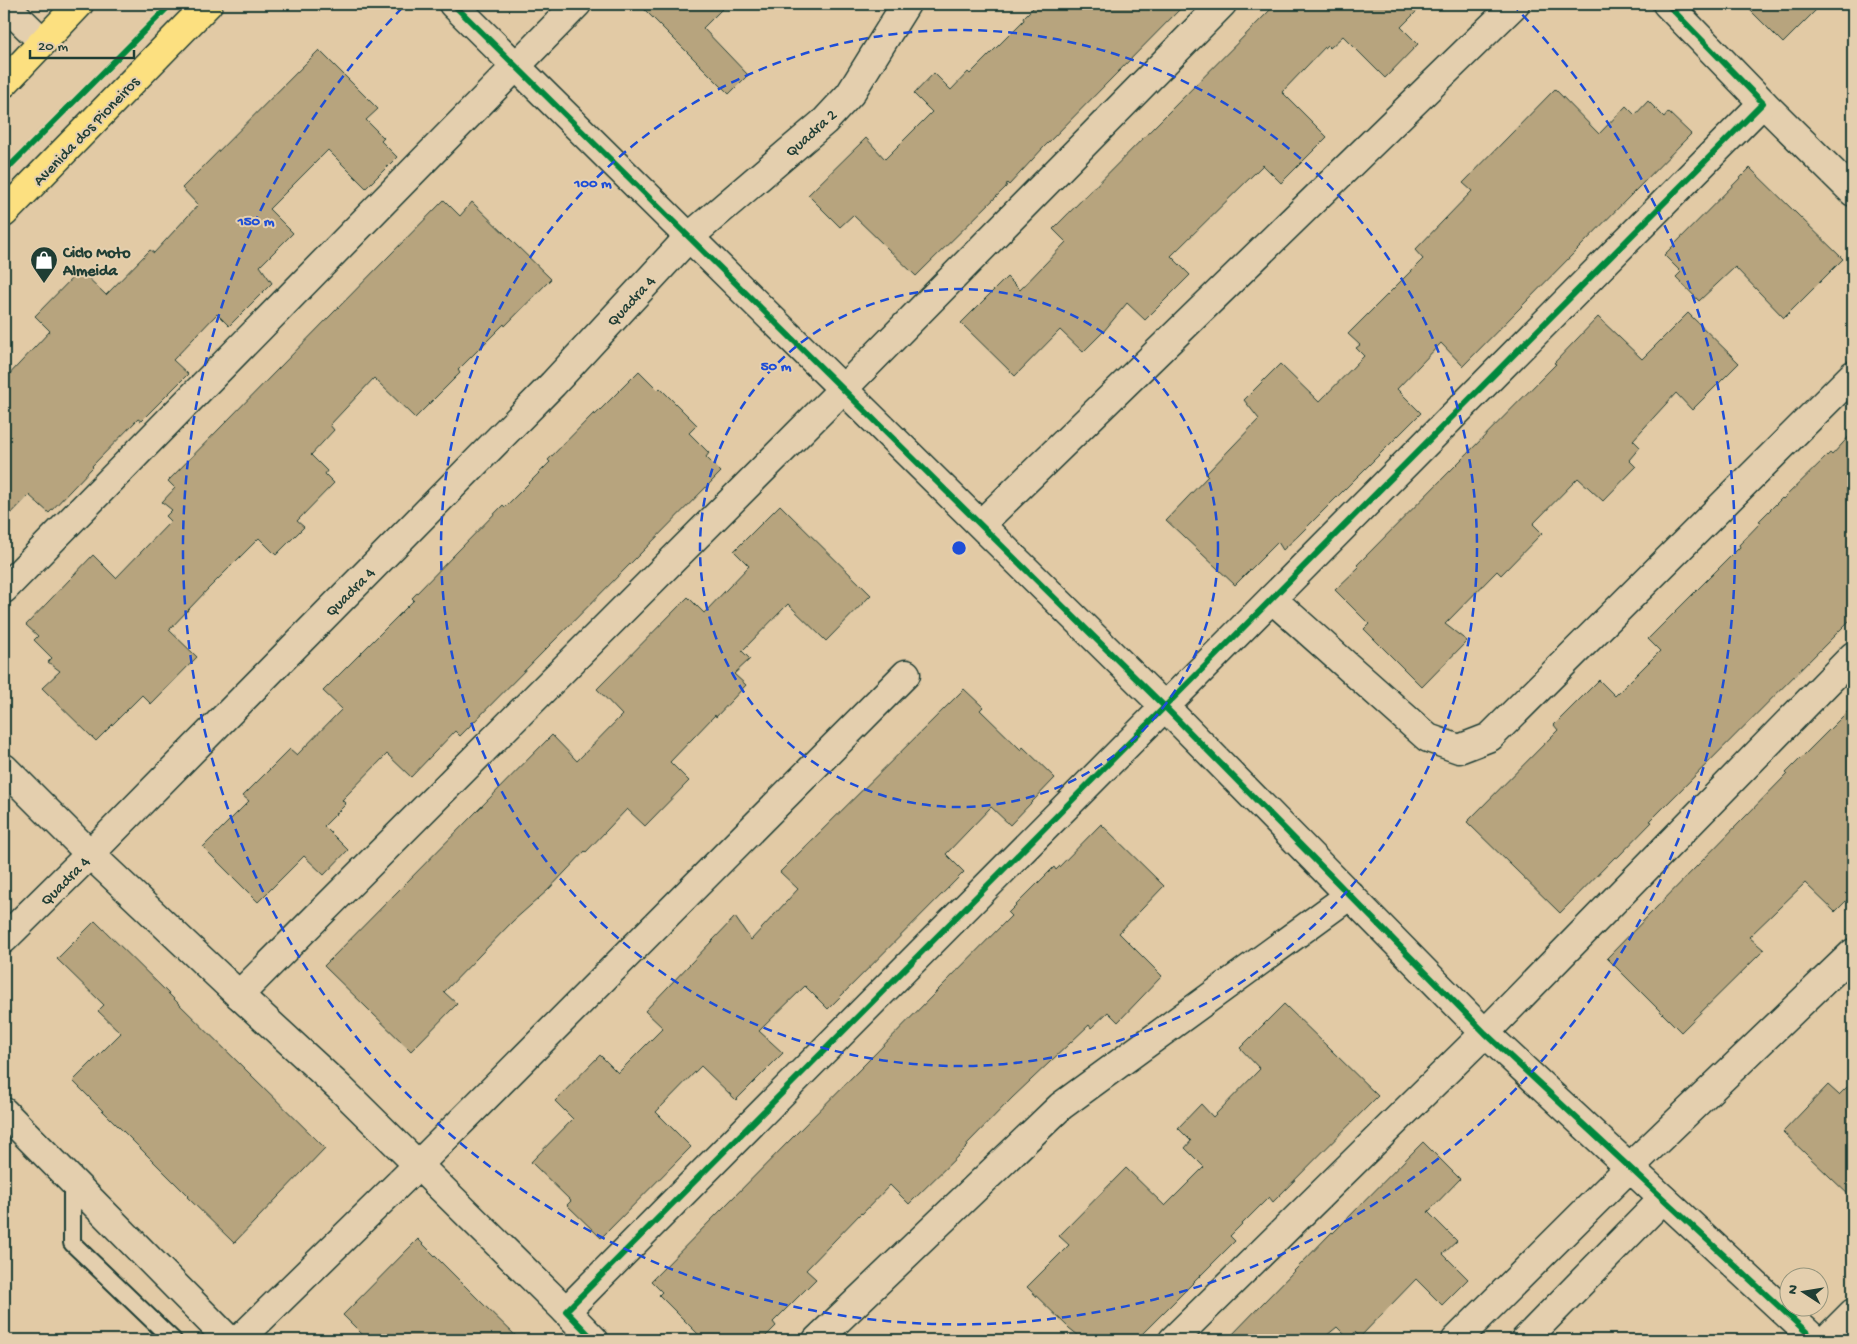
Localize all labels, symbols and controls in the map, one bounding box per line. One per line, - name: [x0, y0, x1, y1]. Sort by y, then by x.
- scale bar: [30, 28, 134, 60]
- text: 20 m: [38, 38, 68, 56]
- street label: Avenida dos Pioneiros: [30, 73, 145, 191]
- street label: Quadra 2: [783, 106, 842, 163]
- text: 100 m: [573, 175, 612, 193]
- text: 150 m: [237, 213, 275, 231]
- shop icon: Ciclo Moto Almeida: [29, 245, 59, 284]
- place label: Ciclo Moto Almeida: [62, 245, 131, 282]
- street label: Quadra 4: [604, 273, 661, 332]
- text: 50 m: [761, 358, 792, 376]
- centre of rings: [950, 539, 968, 557]
- street label: Quadra 4: [323, 564, 381, 622]
- street label: Quadra 4: [38, 853, 96, 911]
- north arrow: [1780, 1266, 1830, 1316]
- text: N: [1784, 1284, 1803, 1296]

